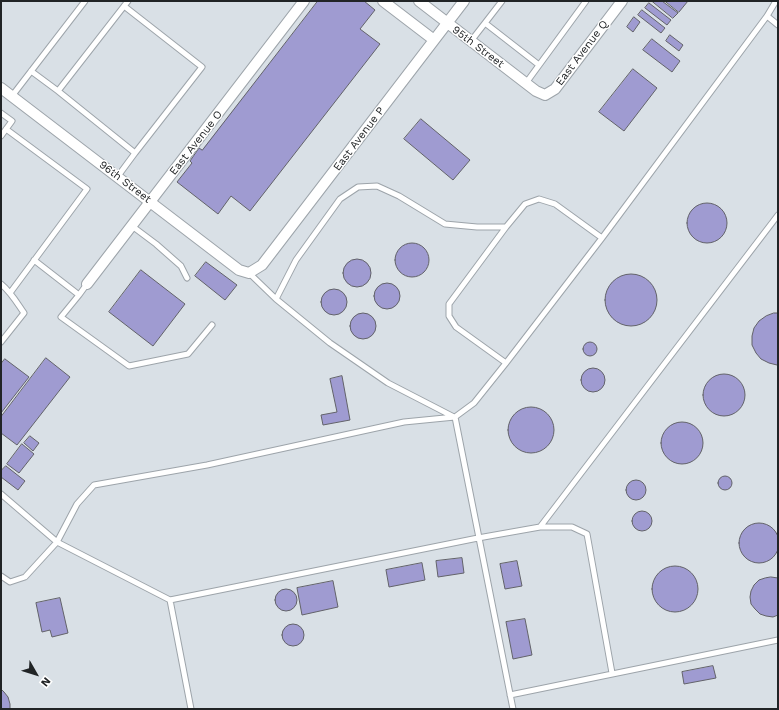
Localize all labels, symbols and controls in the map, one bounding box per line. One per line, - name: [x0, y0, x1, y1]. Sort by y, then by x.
- street label: East Avenue Q: [553, 18, 611, 88]
- street label: 95th Street: [449, 23, 507, 71]
- street label: East Avenue P: [331, 104, 387, 174]
- street label: East Avenue O: [167, 108, 225, 178]
- street label: 96th Street: [96, 158, 154, 206]
- north arrow: [16, 654, 56, 694]
- text: N: [38, 675, 53, 689]

